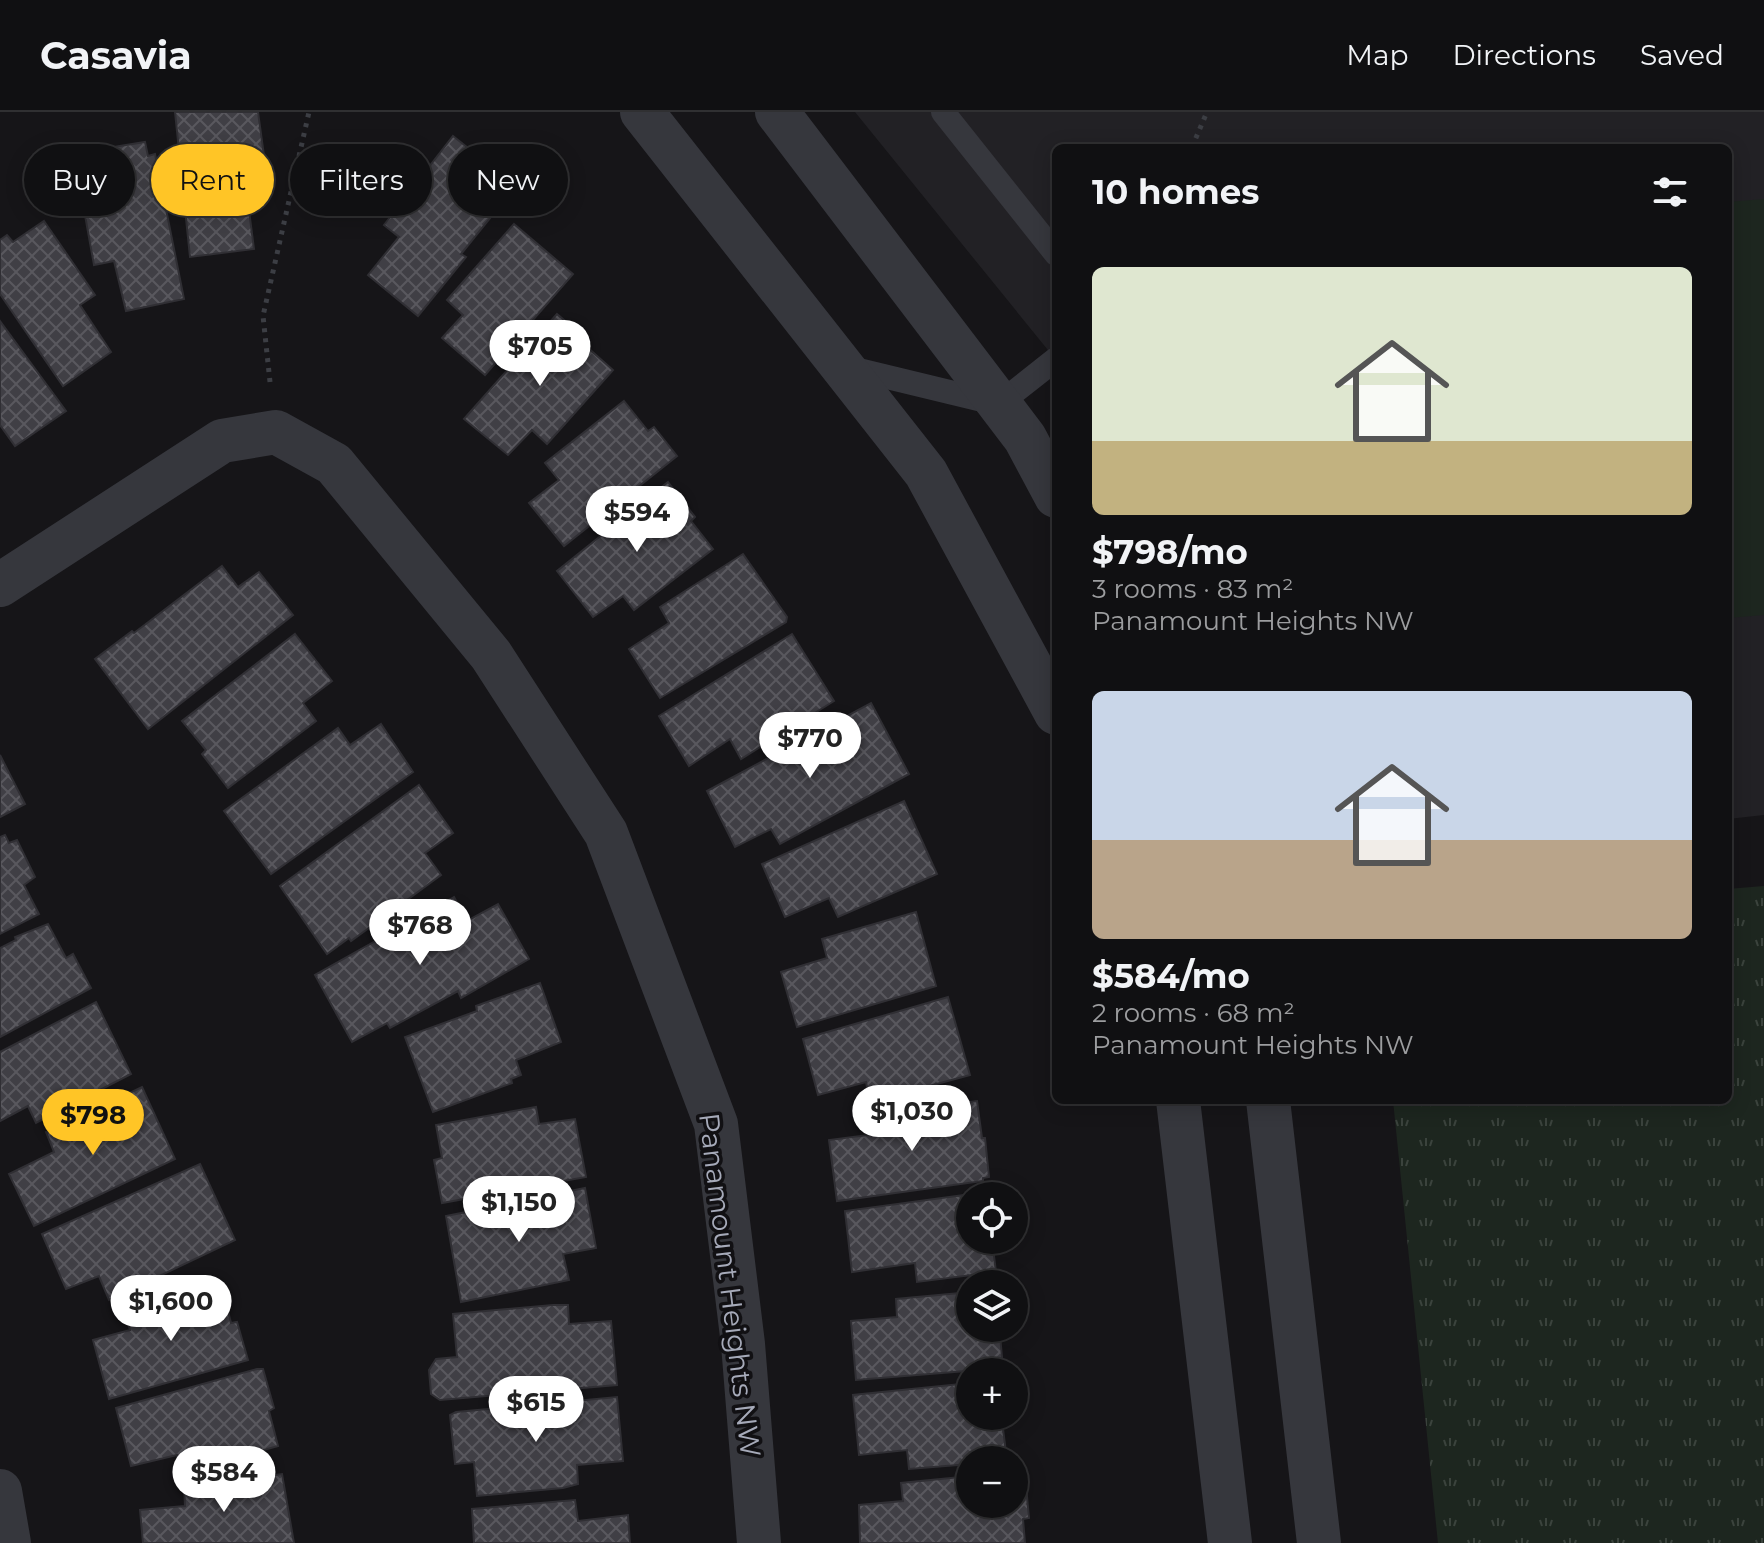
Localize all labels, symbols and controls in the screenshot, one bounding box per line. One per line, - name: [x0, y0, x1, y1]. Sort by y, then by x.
- text: Casavia: [40, 32, 192, 79]
- text: Map: [1346, 38, 1408, 72]
- text: Directions: [1452, 38, 1596, 72]
- text: Saved: [1640, 38, 1724, 72]
- chip: Buy: [24, 144, 135, 216]
- chip: Rent: [151, 144, 274, 216]
- chip: Filters: [290, 144, 432, 216]
- chip: New: [448, 144, 568, 216]
- icon: filters: [1648, 170, 1692, 214]
- text: 10 homes: [1092, 171, 1259, 213]
- icon: home: [1320, 319, 1464, 463]
- pin: $705: [493, 320, 587, 388]
- text: $705: [507, 330, 573, 362]
- pin: $594: [590, 486, 684, 554]
- text: $594: [604, 496, 670, 528]
- text: $798/mo: [1092, 531, 1248, 573]
- text: 3 rooms · 83 m²: [1092, 573, 1293, 605]
- text: Panamount Heights NW: [1092, 605, 1414, 637]
- pin: $770: [763, 712, 857, 780]
- text: $770: [777, 722, 843, 754]
- icon: home: [1320, 743, 1464, 887]
- pin: $768: [373, 899, 467, 967]
- text: $768: [387, 909, 453, 941]
- text: $584/mo: [1092, 955, 1250, 997]
- text: 2 rooms · 68 m²: [1092, 997, 1295, 1029]
- text: Panamount Heights NW: [1092, 1029, 1414, 1061]
- pin: $1,030: [847, 1085, 977, 1153]
- pin: $798: [46, 1089, 140, 1157]
- text: $1,030: [870, 1095, 954, 1127]
- text: $798: [60, 1099, 126, 1131]
- street label: Panamount Heights NW: [692, 1111, 768, 1459]
- pin: $1,150: [454, 1176, 584, 1244]
- map controls: [956, 1182, 1028, 1518]
- button: locate: [956, 1182, 1028, 1254]
- text: $1,150: [481, 1186, 557, 1218]
- button: layers: [956, 1270, 1028, 1342]
- pin: $1,600: [106, 1275, 236, 1343]
- text: $1,600: [129, 1285, 213, 1317]
- button: +: [956, 1358, 1028, 1430]
- pin: $615: [489, 1376, 583, 1444]
- text: $615: [507, 1386, 565, 1418]
- pin: $584: [177, 1446, 271, 1514]
- button: −: [956, 1446, 1028, 1518]
- text: $584: [190, 1456, 258, 1488]

